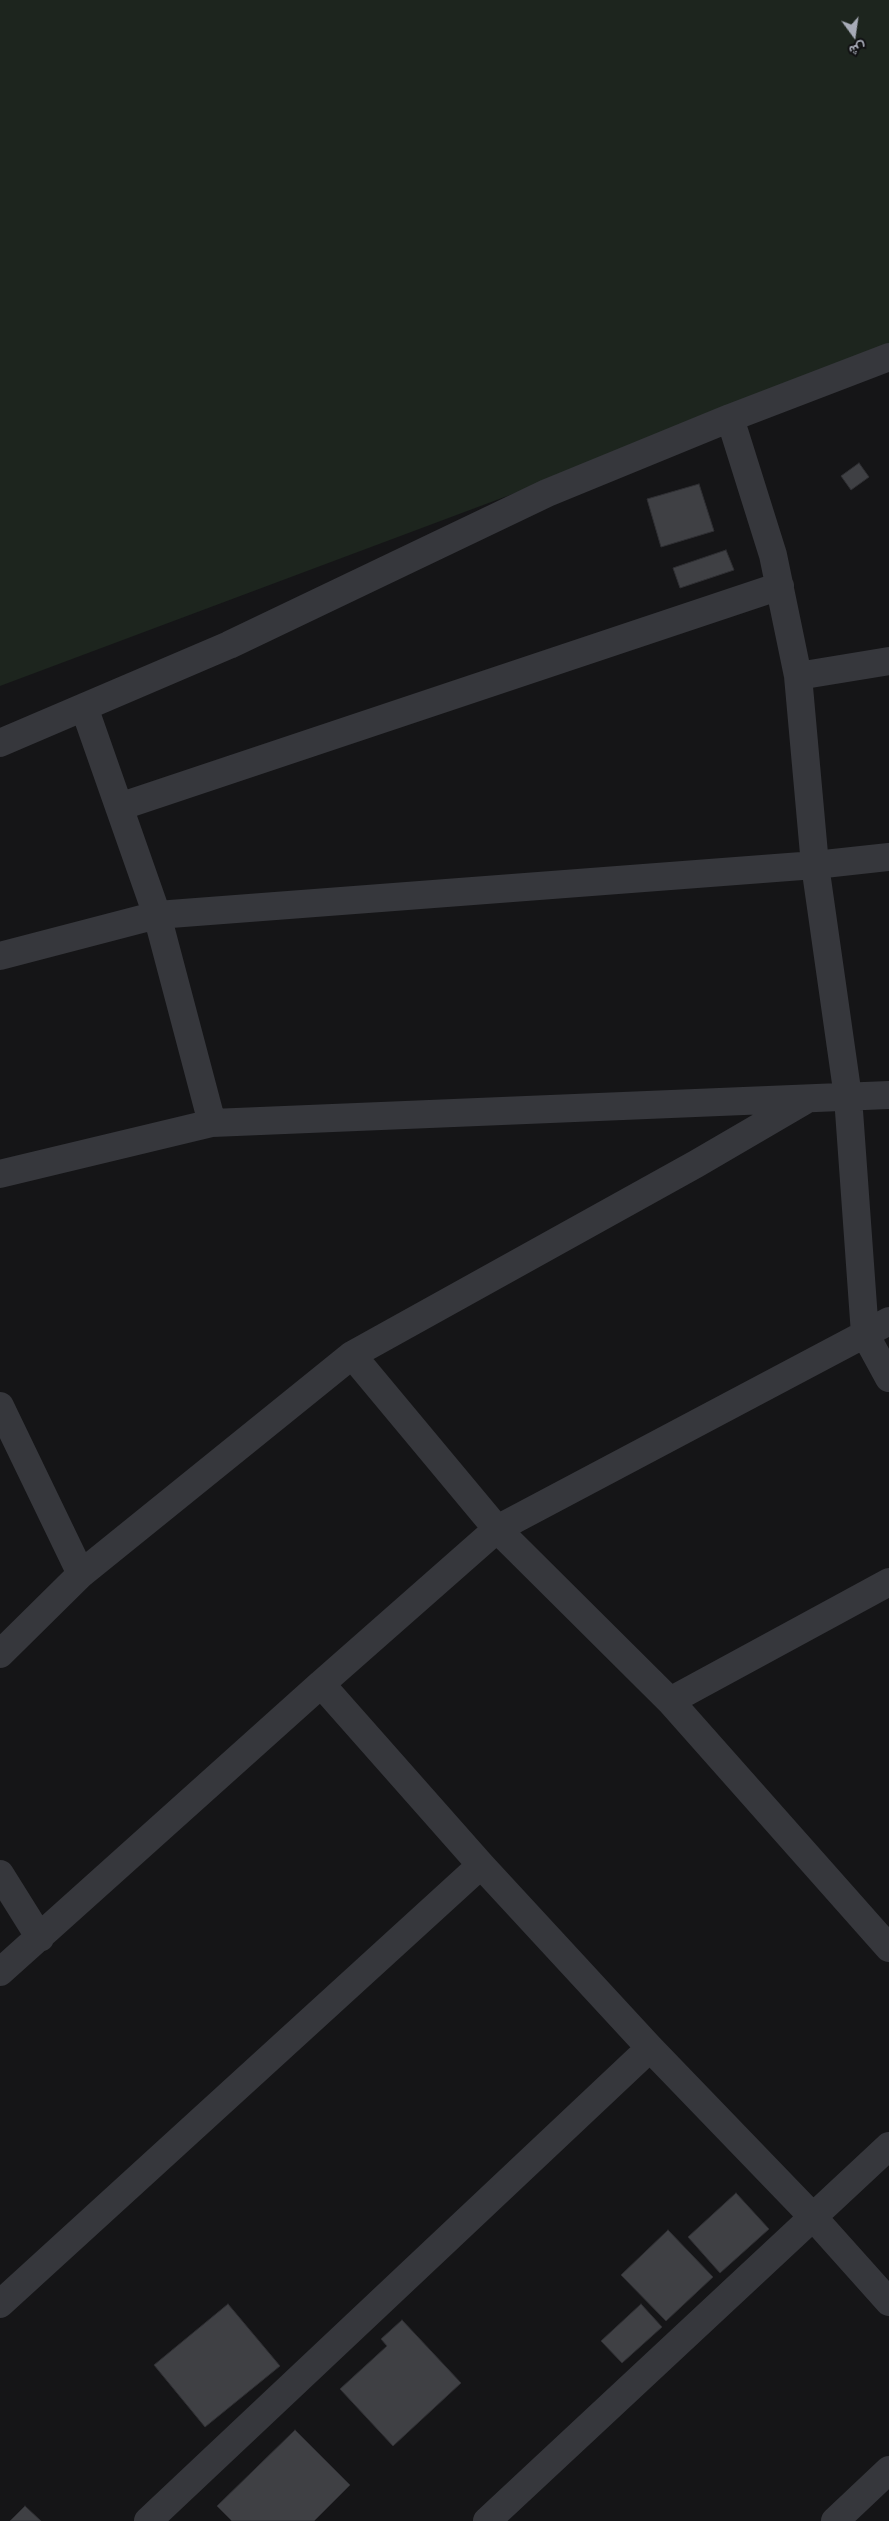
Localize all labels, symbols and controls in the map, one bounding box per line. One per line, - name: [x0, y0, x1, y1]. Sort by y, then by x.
- north arrow: [829, 10, 879, 60]
- text: ش: [847, 39, 868, 60]

